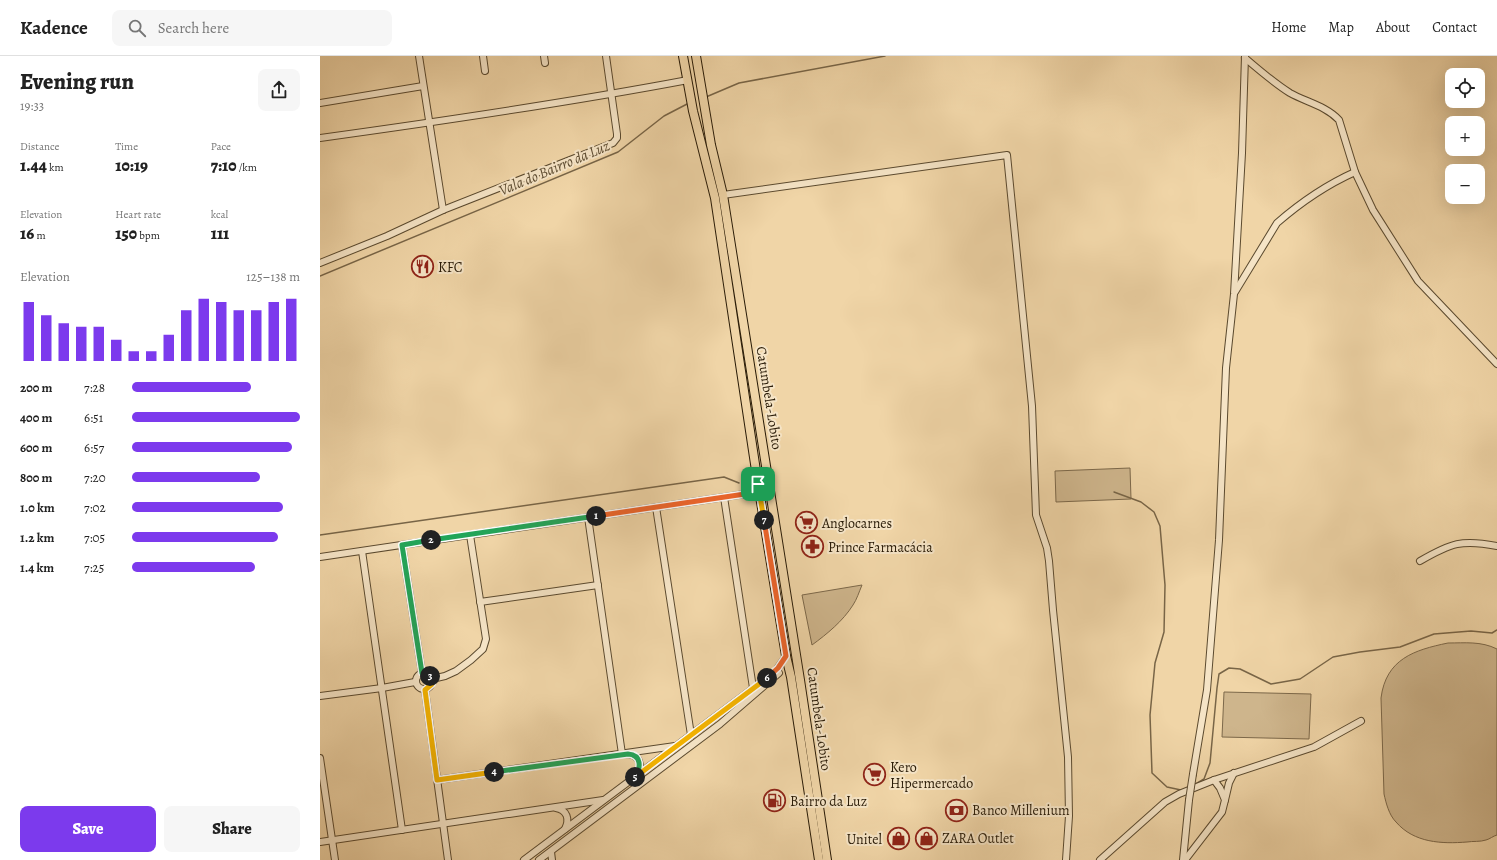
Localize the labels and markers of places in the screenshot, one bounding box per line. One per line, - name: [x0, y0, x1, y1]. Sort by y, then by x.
- restaurant icon: KFC: [410, 254, 436, 280]
- place label: KFC: [438, 258, 463, 277]
- pin: [741, 467, 775, 501]
- pin: 1: [586, 506, 606, 526]
- pin: 7: [754, 510, 774, 530]
- supermarket icon: Anglocarnes: [794, 510, 820, 536]
- place label: Anglocarnes: [821, 514, 892, 533]
- pin: 2: [421, 530, 441, 550]
- pharmacy icon: Prince Farmacácia: [799, 534, 825, 560]
- place label: Prince Farmacácia: [828, 538, 933, 557]
- pin: 3: [420, 666, 440, 686]
- pin: 6: [757, 668, 777, 688]
- place label: Kero Hipermercado: [890, 758, 973, 793]
- pin: 4: [484, 762, 504, 782]
- supermarket icon: Kero Hipermercado: [861, 762, 887, 788]
- pin: 5: [625, 767, 645, 787]
- fuel station icon: Bairro da Luz: [762, 788, 788, 814]
- place label: Bairro da Luz: [790, 792, 867, 811]
- bank icon: Banco Millenium: [943, 797, 969, 823]
- place label: Banco Millenium: [972, 801, 1070, 820]
- shop icon: ZARA Outlet: [913, 825, 939, 851]
- shop icon: Unitel: [885, 826, 911, 852]
- place label: ZARA Outlet: [942, 829, 1014, 848]
- place label: Unitel: [847, 830, 883, 849]

